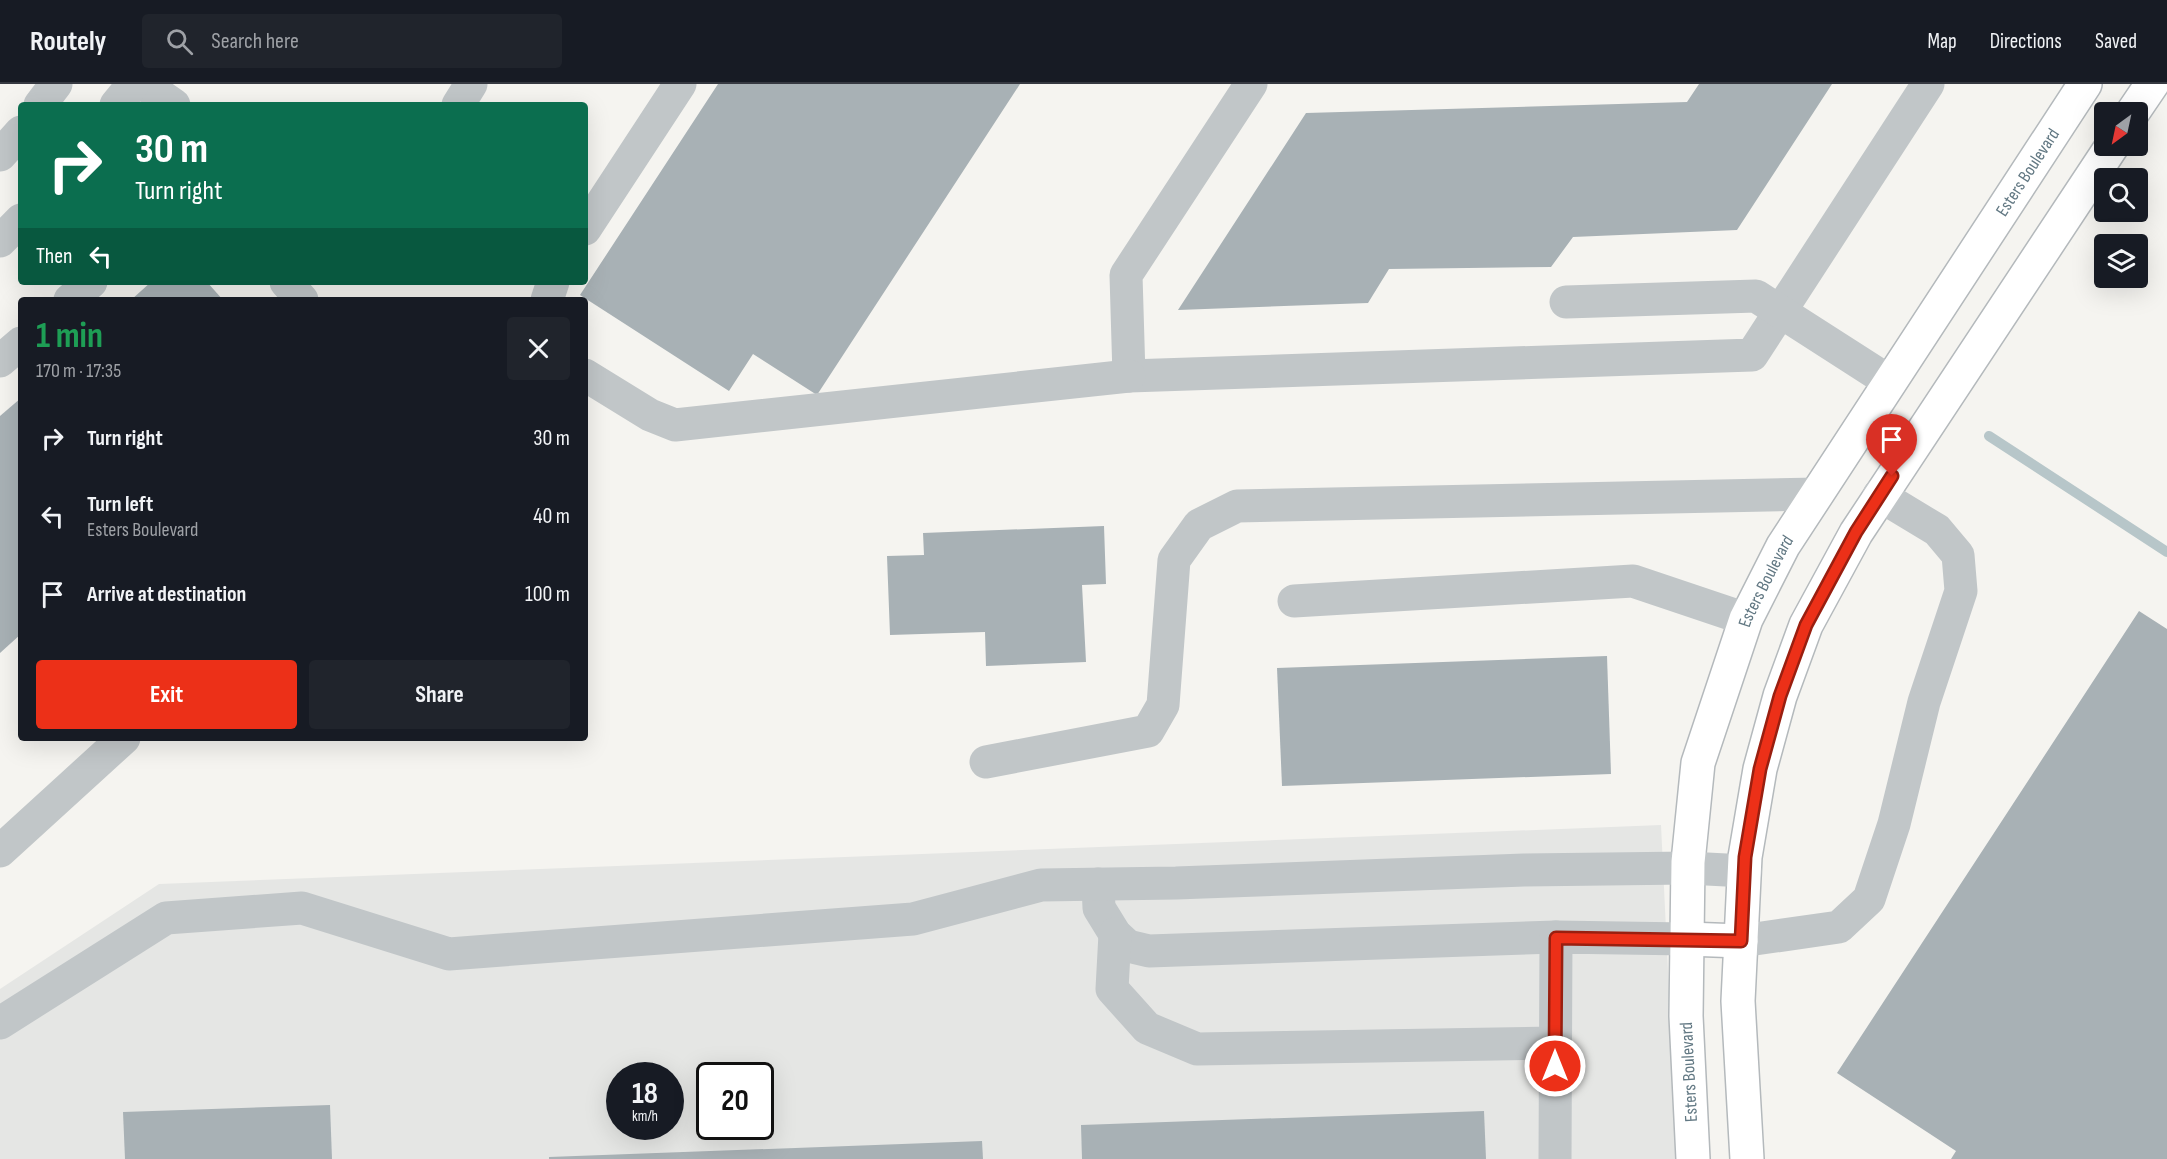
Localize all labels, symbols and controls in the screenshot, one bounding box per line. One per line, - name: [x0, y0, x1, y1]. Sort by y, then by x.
- search box: [142, 14, 562, 68]
- text: Routely: [30, 25, 106, 58]
- icon: search: [163, 25, 196, 58]
- text: Search here: [211, 28, 299, 55]
- text: Map: [1927, 29, 1957, 54]
- text: Directions: [1990, 29, 2062, 54]
- text: Saved: [2095, 29, 2137, 54]
- north arrow: [2094, 102, 2148, 156]
- map controls: [2094, 102, 2148, 288]
- text: 30 m: [135, 124, 208, 175]
- street label: Esters Boulevard: [1991, 124, 2064, 220]
- icon: right: [36, 126, 114, 204]
- button: search: [2094, 168, 2148, 222]
- text: Turn right: [135, 175, 222, 207]
- button: layers: [2094, 234, 2148, 288]
- icon: left: [84, 240, 117, 273]
- text: Then: [36, 243, 72, 270]
- text: 1 min: [36, 315, 103, 358]
- button: close: [507, 317, 570, 380]
- text: 170 m · 17:35: [36, 359, 121, 383]
- pin: [1866, 414, 1917, 476]
- icon: right: [36, 422, 69, 455]
- icon: arrive: [1875, 423, 1908, 456]
- text: Turn right: [87, 425, 163, 452]
- text: 30 m: [533, 425, 570, 452]
- text: Turn left: [87, 491, 153, 518]
- icon: left: [36, 500, 69, 533]
- text: 40 m: [533, 503, 570, 530]
- text: Esters Boulevard: [87, 518, 198, 542]
- street label: Esters Boulevard: [1734, 531, 1798, 630]
- icon: arrive: [36, 578, 69, 611]
- text: Arrive at destination: [87, 581, 246, 608]
- text: 100 m: [525, 581, 570, 608]
- button: Exit: [36, 660, 297, 729]
- button: Share: [309, 660, 570, 729]
- street label: Esters Boulevard: [1676, 1021, 1702, 1123]
- position arrow: [1523, 1034, 1587, 1098]
- speed limit sign: 20: [696, 1062, 774, 1140]
- text: 18: [632, 1076, 658, 1112]
- text: km/h: [632, 1107, 658, 1126]

